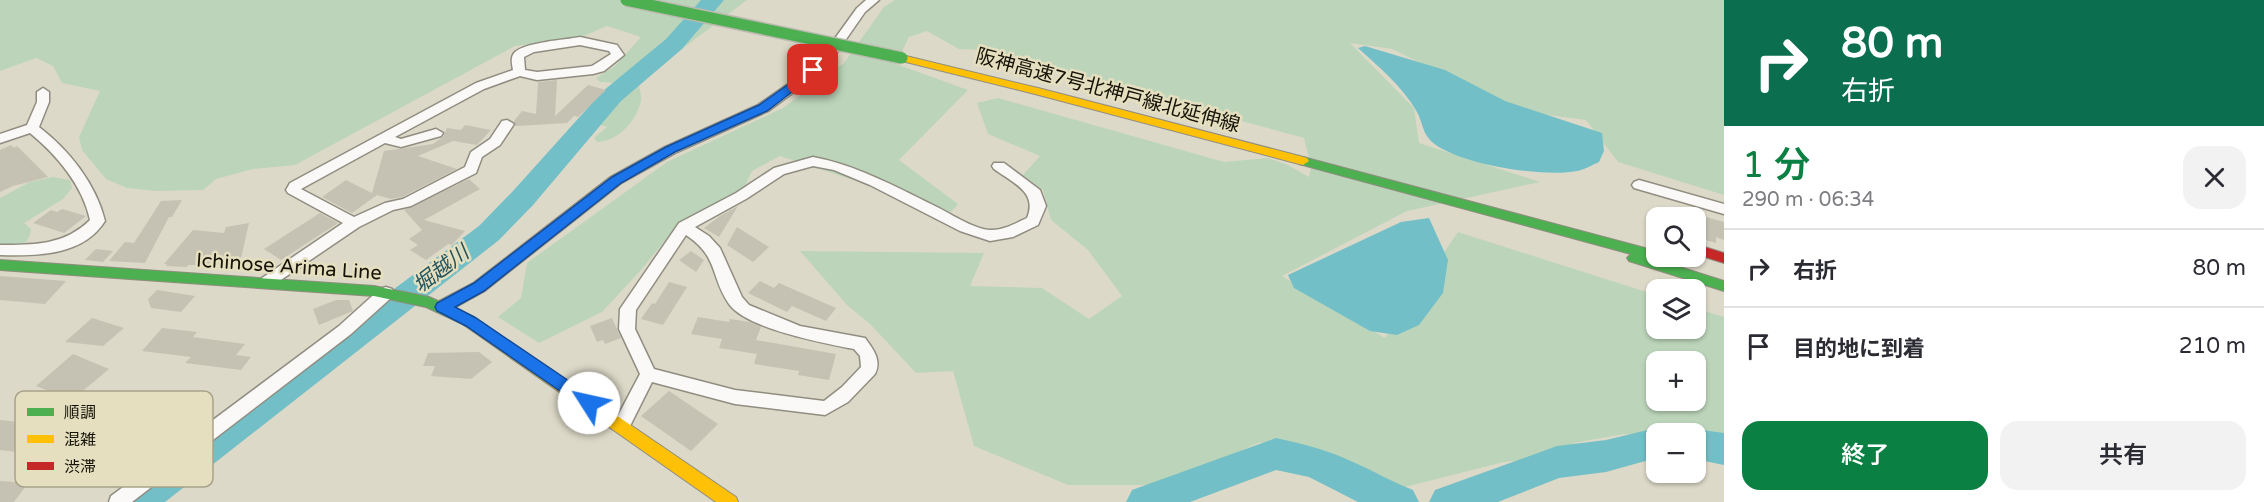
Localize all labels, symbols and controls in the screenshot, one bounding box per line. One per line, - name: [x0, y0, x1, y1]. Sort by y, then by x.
- text: 80 m: [1841, 18, 1943, 69]
- icon: right: [1742, 24, 1820, 102]
- pin: [787, 44, 838, 95]
- street label: 阪神高速7号北神戸線北延伸線: [973, 44, 1242, 138]
- icon: arrive: [796, 53, 829, 86]
- text: 右折: [1841, 75, 1895, 108]
- text: 1 分: [1742, 144, 1810, 187]
- button: close: [2183, 146, 2246, 209]
- text: 290 m · 06:34: [1742, 188, 1874, 212]
- map controls: [1646, 207, 1706, 483]
- button: search: [1646, 207, 1706, 267]
- water label: 堀越川: [409, 239, 476, 298]
- street label: Ichinose Arima Line: [195, 249, 383, 285]
- icon: right: [1742, 252, 1775, 285]
- text: 80 m: [2192, 255, 2246, 281]
- text: 右折: [1793, 258, 1837, 284]
- button: layers: [1646, 279, 1706, 339]
- icon: arrive: [1742, 330, 1775, 363]
- text: 210 m: [2179, 333, 2246, 359]
- text: 目的地に到着: [1793, 336, 1925, 362]
- button: +: [1646, 351, 1706, 411]
- position arrow: [557, 371, 621, 435]
- legend: [15, 391, 213, 487]
- text: 順調: [64, 403, 96, 423]
- button: 終了: [1742, 421, 1988, 490]
- button: 共有: [2000, 421, 2246, 490]
- button: −: [1646, 423, 1706, 483]
- text: 混雑: [64, 430, 96, 450]
- text: 渋滞: [64, 457, 96, 477]

